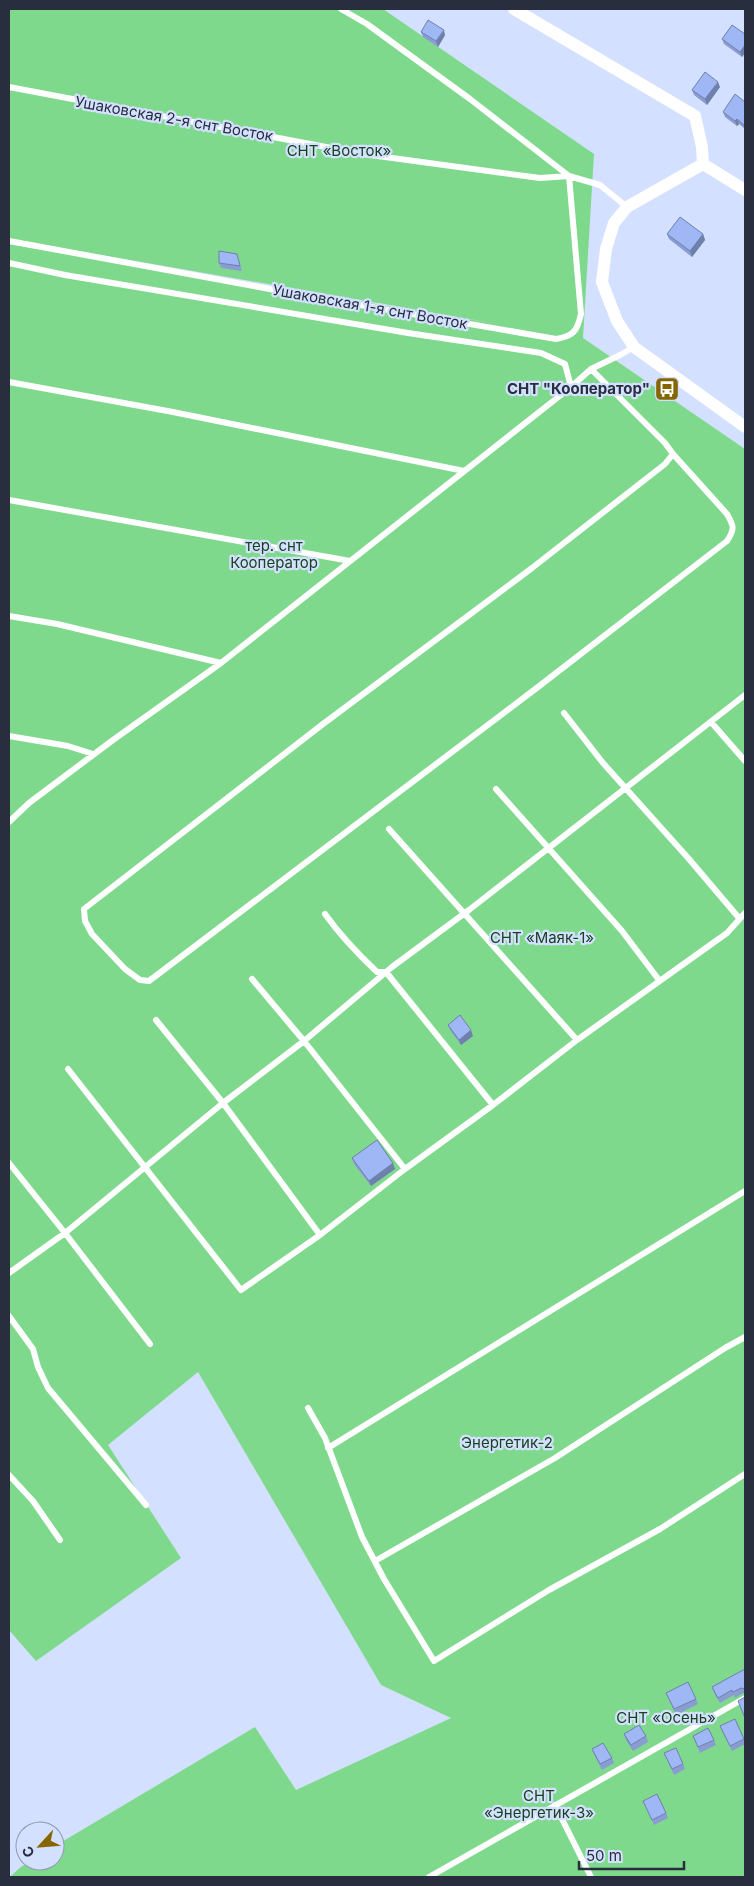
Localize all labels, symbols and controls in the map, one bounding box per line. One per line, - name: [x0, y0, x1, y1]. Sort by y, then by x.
- street label: Ушаковская 2-я снт Восток: [73, 92, 275, 145]
- park label: СНТ «Восток»: [287, 141, 391, 160]
- street label: Ушаковская 1-я снт Восток: [271, 280, 469, 333]
- bus stop icon: СНТ "Кооператор": [654, 376, 680, 402]
- place label: СНТ "Кооператор": [507, 379, 650, 398]
- park label: тер. снт Кооператор: [230, 536, 318, 572]
- park label: СНТ «Маяк-1»: [490, 928, 594, 947]
- park label: Энергетик-2: [461, 1433, 553, 1452]
- park label: СНТ «Осень»: [616, 1708, 716, 1727]
- park label: СНТ «Энергетик-3»: [484, 1786, 594, 1822]
- north arrow: [15, 1821, 65, 1871]
- scale bar: [579, 1838, 684, 1870]
- text: С: [18, 1844, 38, 1860]
- text: 50 m: [586, 1846, 622, 1865]

